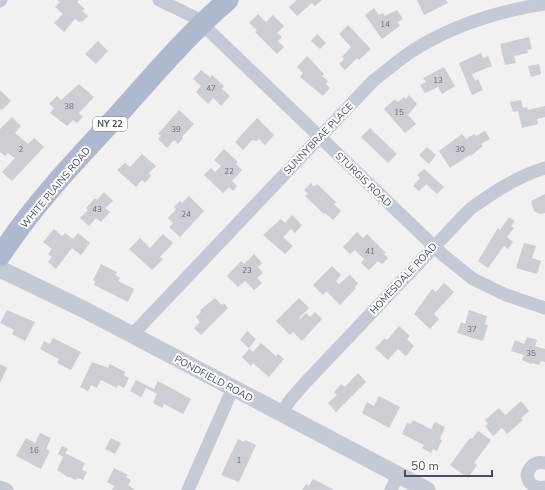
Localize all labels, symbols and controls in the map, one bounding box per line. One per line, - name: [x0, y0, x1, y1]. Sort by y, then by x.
- house number: 14: [380, 19, 390, 30]
- house number: 13: [433, 75, 443, 86]
- house number: 47: [206, 83, 216, 94]
- street label: SUNNYBRAE PLACE: [281, 100, 357, 178]
- house number: 38: [64, 101, 74, 112]
- house number: 15: [394, 107, 404, 118]
- road number: NY 22: [93, 117, 127, 131]
- house number: 39: [171, 124, 181, 135]
- street label: WHITE PLAINS ROAD: [18, 144, 94, 231]
- house number: 2: [19, 144, 24, 155]
- house number: 30: [455, 144, 465, 155]
- street label: STURGIS ROAD: [332, 149, 395, 210]
- house number: 22: [224, 166, 234, 177]
- house number: 43: [92, 204, 102, 215]
- house number: 24: [181, 209, 191, 220]
- street label: HOMESDALE ROAD: [367, 240, 441, 317]
- house number: 41: [365, 246, 375, 257]
- house number: 23: [242, 265, 252, 276]
- house number: 37: [467, 324, 477, 335]
- house number: 35: [526, 348, 536, 359]
- street label: PONDFIELD ROAD: [172, 352, 255, 405]
- house number: 16: [29, 445, 39, 456]
- scale bar: [405, 452, 492, 478]
- house number: 1: [237, 455, 242, 466]
- text: 50 m: [411, 458, 439, 474]

